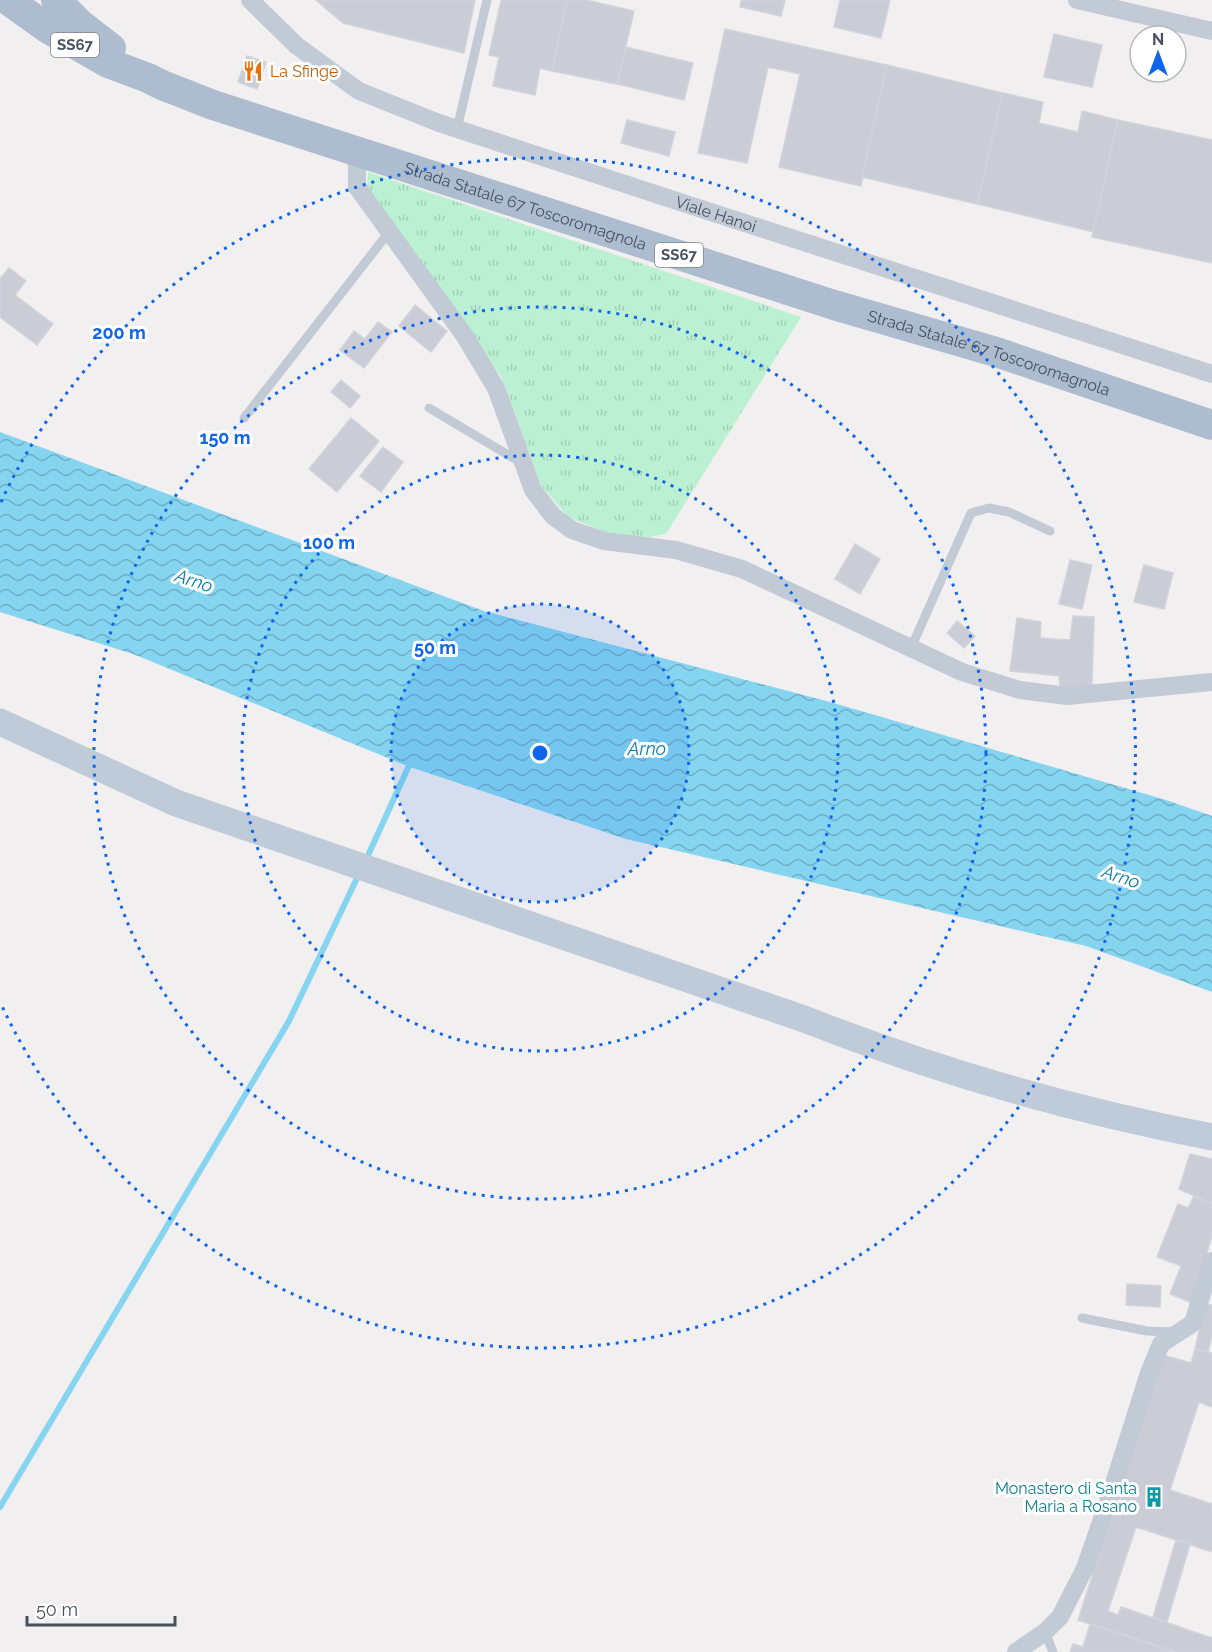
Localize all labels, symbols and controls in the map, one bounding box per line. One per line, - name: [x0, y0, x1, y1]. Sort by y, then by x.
- north arrow: [1128, 24, 1188, 84]
- text: N: [1152, 30, 1164, 49]
- road number: SS67: [51, 33, 99, 57]
- restaurant icon: La Sfinge: [241, 59, 265, 83]
- place label: La Sfinge: [270, 62, 338, 81]
- street label: Strada Statale 67 Toscoromagnola: [402, 158, 649, 254]
- street label: Viale Hanoi: [673, 192, 759, 236]
- road number: SS67: [655, 243, 703, 267]
- street label: Strada Statale 67 Toscoromagnola: [865, 306, 1113, 400]
- text: 200 m: [92, 322, 146, 343]
- text: 150 m: [200, 427, 251, 448]
- text: 100 m: [303, 532, 355, 553]
- water label: Arno: [172, 564, 216, 596]
- text: 50 m: [414, 637, 456, 658]
- water label: Arno: [627, 738, 666, 759]
- centre of rings: [530, 743, 550, 763]
- water label: Arno: [1099, 860, 1143, 892]
- place label: Monastero di Santa Maria a Rosano: [995, 1479, 1137, 1516]
- building icon: Monastero di Santa Maria a Rosano: [1142, 1485, 1166, 1509]
- scale bar: [27, 1589, 176, 1627]
- text: 50 m: [36, 1599, 78, 1620]

